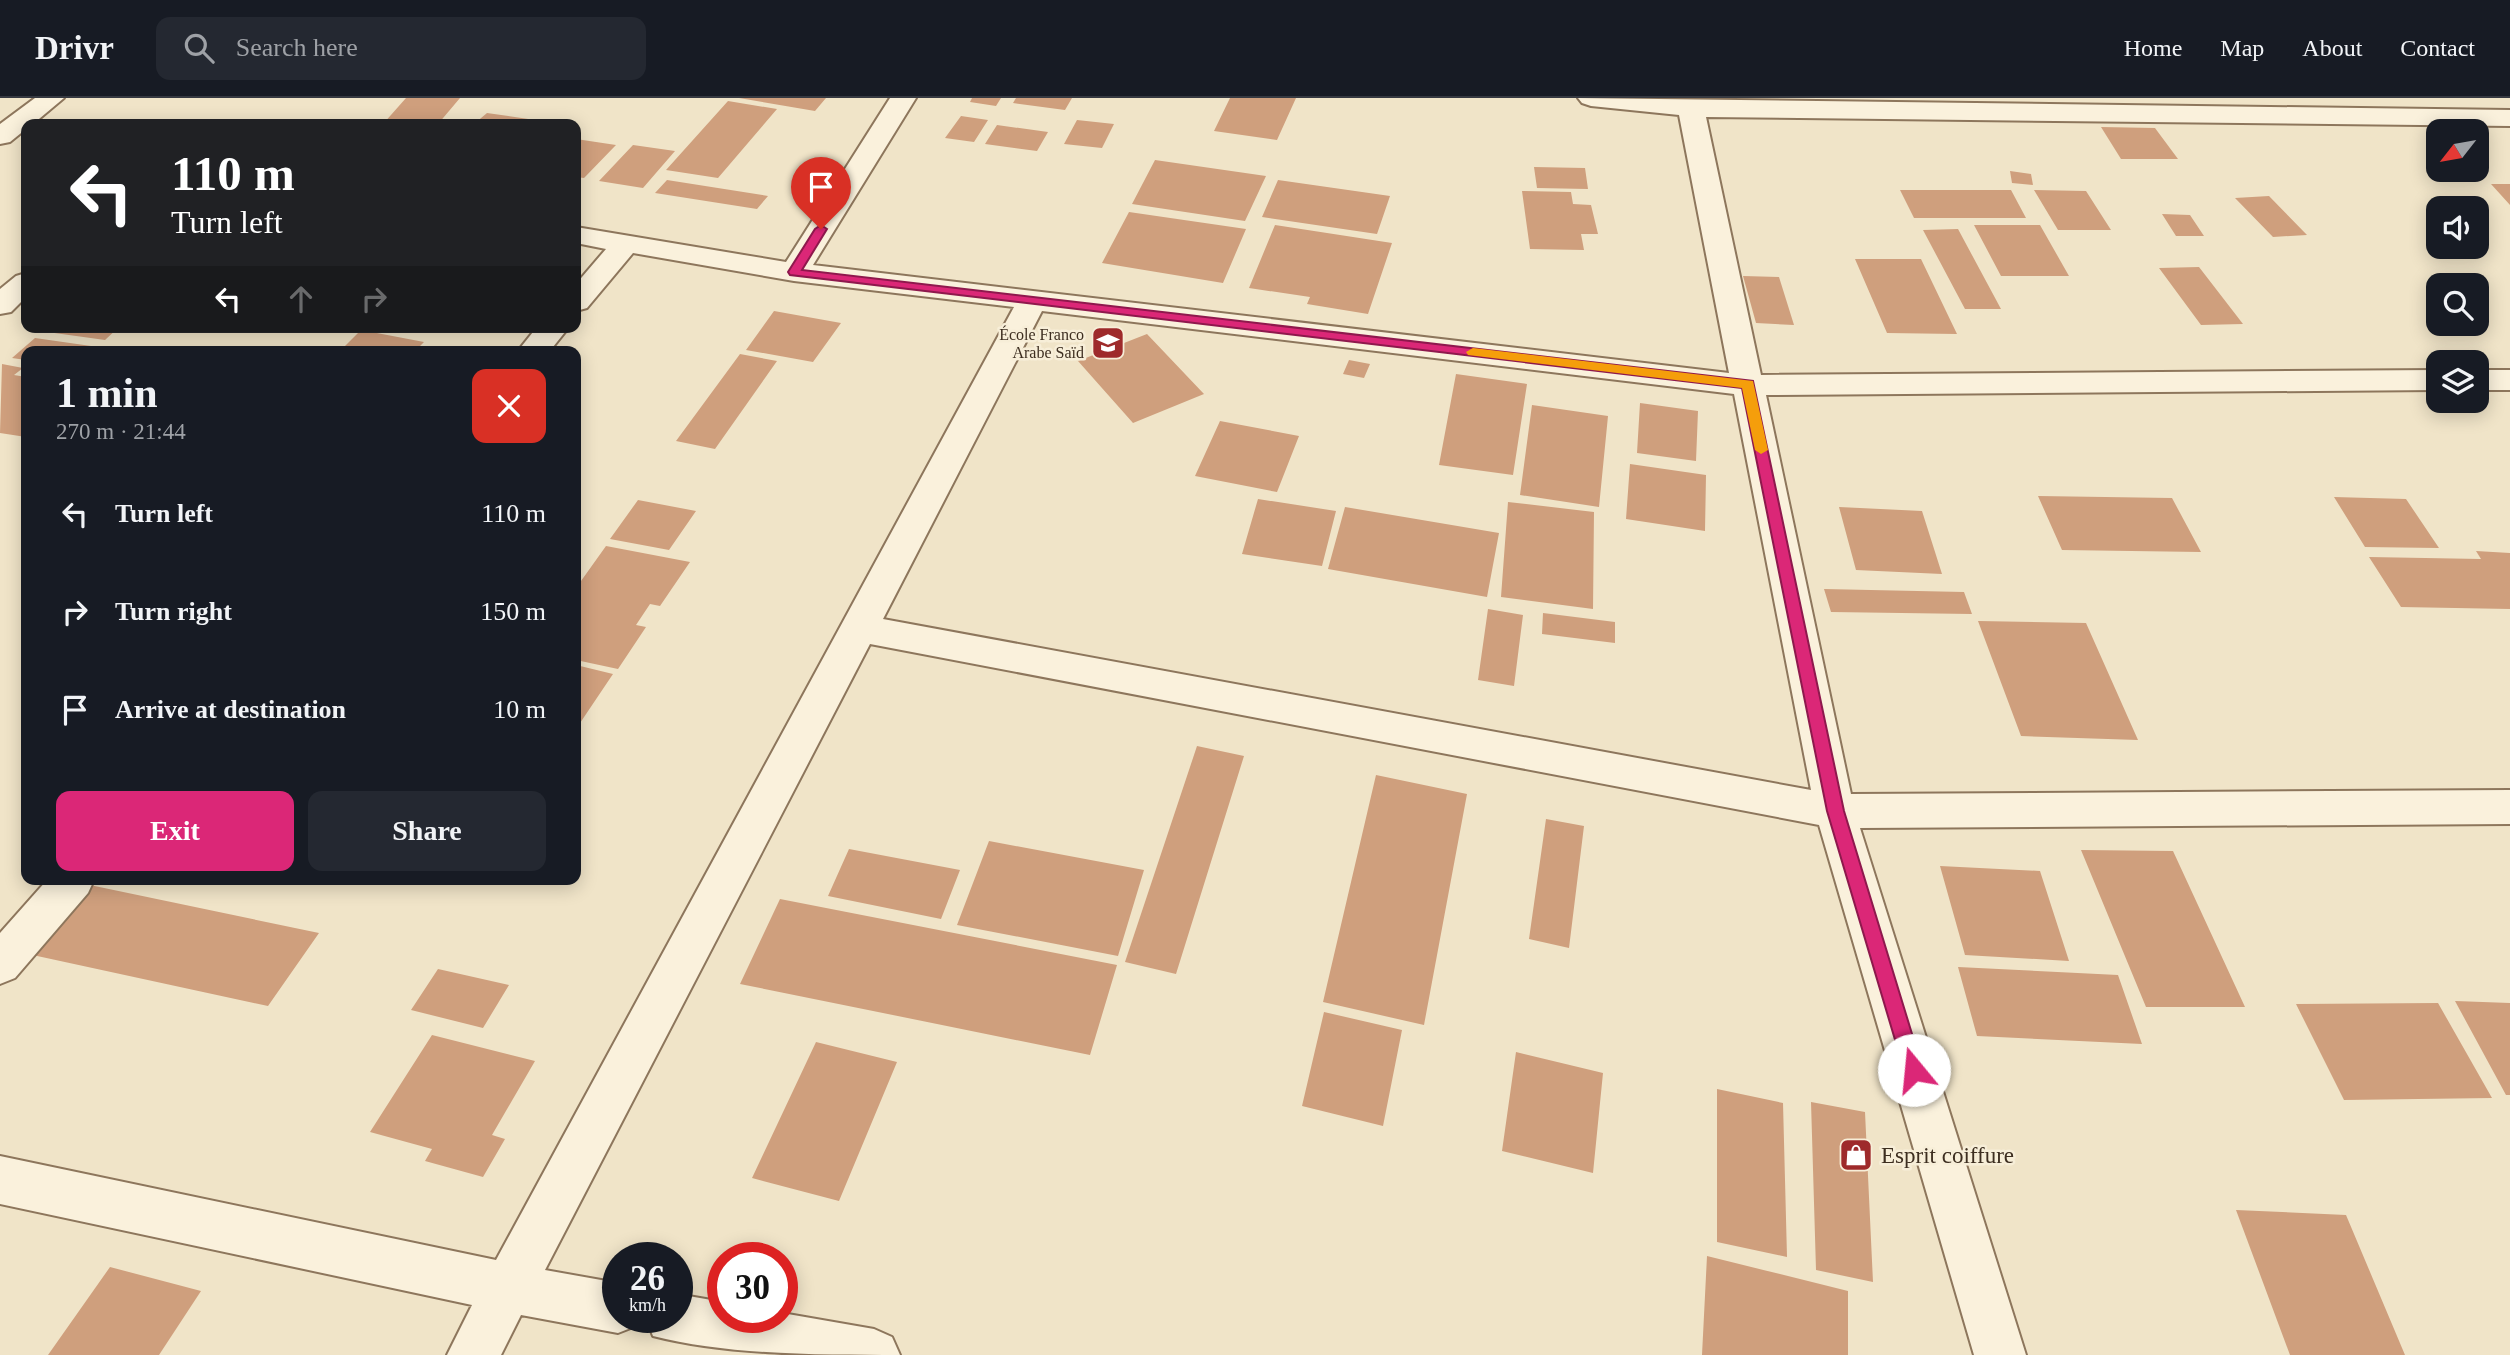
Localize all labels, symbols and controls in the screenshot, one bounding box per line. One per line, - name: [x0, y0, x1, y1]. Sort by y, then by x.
- search box: [156, 17, 646, 80]
- icon: search: [180, 29, 218, 67]
- text: Drivr: [35, 30, 114, 66]
- text: Search here: [236, 33, 358, 62]
- text: Home: [2124, 35, 2182, 61]
- text: Map: [2220, 35, 2264, 61]
- text: About: [2302, 35, 2362, 61]
- text: Contact: [2400, 35, 2475, 61]
- north arrow: [2426, 119, 2488, 182]
- map controls: [2426, 119, 2489, 413]
- text: 110 m: [171, 146, 295, 201]
- icon: left: [56, 147, 147, 238]
- pin: [791, 157, 851, 229]
- icon: arrive: [802, 168, 840, 206]
- button: sound: [2426, 196, 2489, 259]
- text: Turn left: [171, 204, 283, 240]
- button: search: [2426, 273, 2489, 336]
- icon: left: [209, 280, 247, 318]
- icon: ahead: [282, 280, 320, 318]
- icon: right: [355, 280, 393, 318]
- school or university icon: École Franco Arabe Saïd: [1089, 324, 1127, 362]
- place label: École Franco Arabe Saïd: [999, 325, 1084, 361]
- button: layers: [2426, 350, 2489, 413]
- button: close: [472, 369, 546, 443]
- text: 1 min: [56, 370, 158, 416]
- text: 270 m · 21:44: [56, 419, 186, 444]
- icon: left: [56, 495, 94, 533]
- text: Turn left: [115, 499, 213, 528]
- text: 110 m: [481, 499, 546, 528]
- icon: right: [56, 593, 94, 631]
- text: Turn right: [115, 597, 232, 626]
- text: 150 m: [480, 597, 546, 626]
- icon: arrive: [56, 691, 94, 729]
- text: Arrive at destination: [115, 695, 346, 724]
- text: 10 m: [493, 695, 546, 724]
- button: Exit: [56, 791, 294, 871]
- button: Share: [308, 791, 546, 871]
- position arrow: [1877, 1033, 1951, 1107]
- shop icon: Esprit coiffure: [1837, 1136, 1875, 1174]
- place label: Esprit coiffure: [1881, 1143, 2014, 1168]
- speed limit sign: 30: [707, 1242, 798, 1333]
- text: 26: [630, 1259, 665, 1298]
- text: km/h: [629, 1295, 666, 1315]

